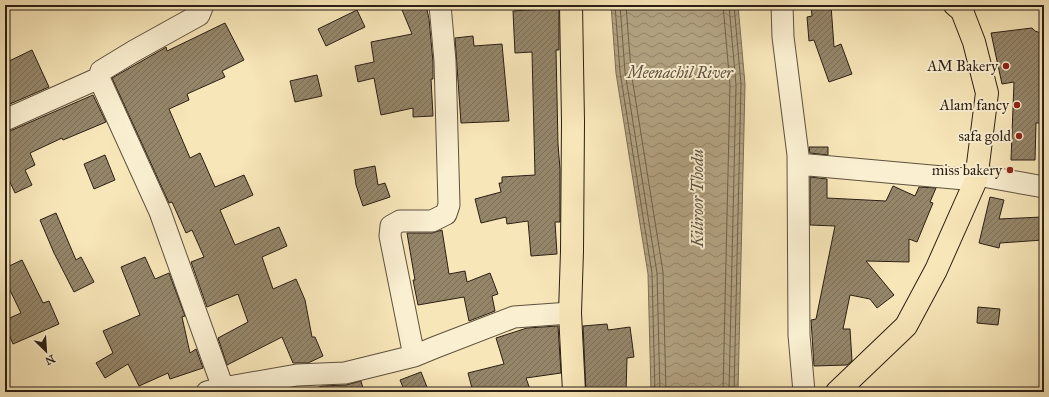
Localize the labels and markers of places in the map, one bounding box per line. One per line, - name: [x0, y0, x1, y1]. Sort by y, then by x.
- place label: AM Bakery: [926, 57, 999, 75]
- marker: AM Bakery: [1001, 61, 1011, 71]
- place label: Alam fancy: [939, 96, 1010, 114]
- marker: Alam fancy: [1012, 100, 1022, 110]
- place label: safa gold: [958, 127, 1011, 145]
- marker: safa gold: [1014, 131, 1024, 141]
- place label: miss bakery: [932, 161, 1003, 179]
- marker: miss bakery: [1005, 165, 1015, 175]

